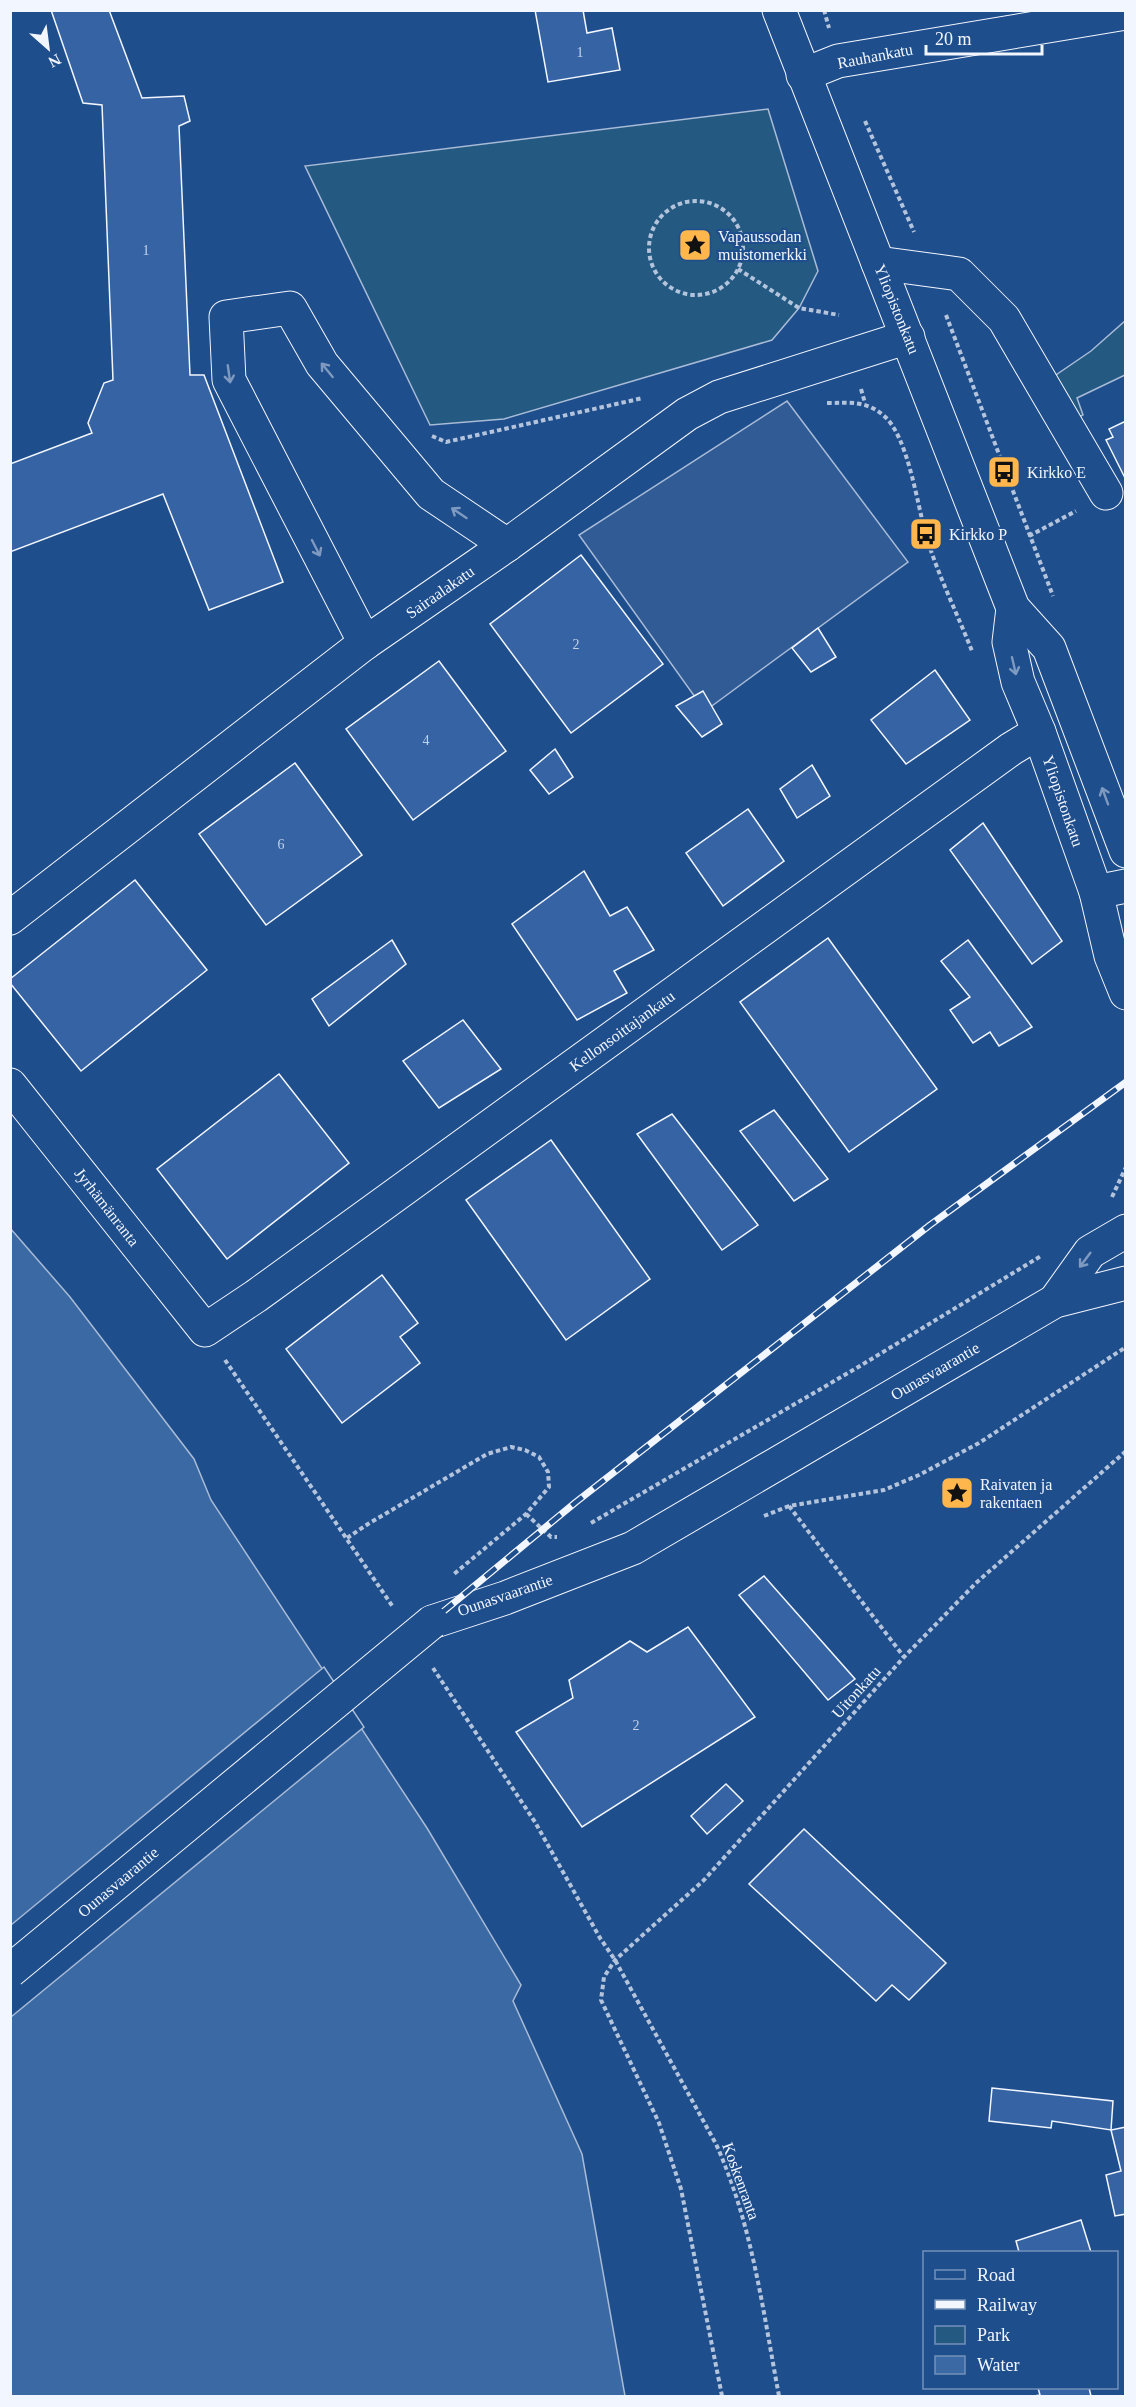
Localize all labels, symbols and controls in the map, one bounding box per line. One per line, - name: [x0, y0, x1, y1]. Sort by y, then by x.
- north arrow: [18, 18, 78, 78]
- scale bar: [926, 18, 1042, 56]
- text: 20 m: [935, 29, 972, 49]
- street label: Rauhankatu: [836, 40, 914, 72]
- house number: 1: [577, 45, 584, 60]
- text: N: [45, 51, 64, 71]
- place icon: Vapaussodan muistomerkki: [677, 227, 713, 263]
- place label: Vapaussodan muistomerkki: [718, 228, 807, 263]
- house number: 1: [143, 243, 150, 258]
- street label: Yliopistonkatu: [870, 262, 923, 357]
- one-way arrow: [321, 362, 334, 378]
- one-way arrow: [224, 364, 235, 384]
- bus stop icon: Kirkko E: [986, 454, 1022, 490]
- place label: Kirkko E: [1027, 464, 1086, 481]
- one-way arrow: [450, 506, 467, 519]
- bus stop icon: Kirkko P: [908, 516, 944, 552]
- place label: Kirkko P: [949, 526, 1007, 543]
- one-way arrow: [311, 539, 322, 557]
- street label: Sairaalakatu: [403, 562, 477, 622]
- house number: 2: [573, 637, 580, 652]
- one-way arrow: [1009, 656, 1021, 675]
- house number: 4: [423, 733, 430, 748]
- street label: Yliopistonkatu: [1039, 753, 1087, 849]
- one-way arrow: [1099, 787, 1110, 806]
- house number: 6: [278, 837, 285, 852]
- street label: Kellonsoittajankatu: [566, 987, 678, 1076]
- street label: Jyrhämänranta: [71, 1165, 143, 1250]
- one-way arrow: [1079, 1252, 1092, 1268]
- street label: Ounasvaarantie: [888, 1339, 982, 1403]
- place icon: Raivaten ja rakentaen: [939, 1475, 975, 1511]
- place label: Raivaten ja rakentaen: [980, 1476, 1052, 1511]
- street label: Ounasvaarantie: [455, 1571, 555, 1619]
- street label: Uitonkatu: [828, 1663, 884, 1721]
- house number: 2: [633, 1718, 640, 1733]
- street label: Ounasvaarantie: [74, 1844, 162, 1920]
- street label: Koskenranta: [719, 2140, 763, 2222]
- legend: [923, 2251, 1118, 2389]
- text: Road: [977, 2265, 1015, 2285]
- text: Railway: [977, 2295, 1037, 2315]
- text: Park: [977, 2325, 1010, 2345]
- text: Water: [977, 2355, 1020, 2375]

